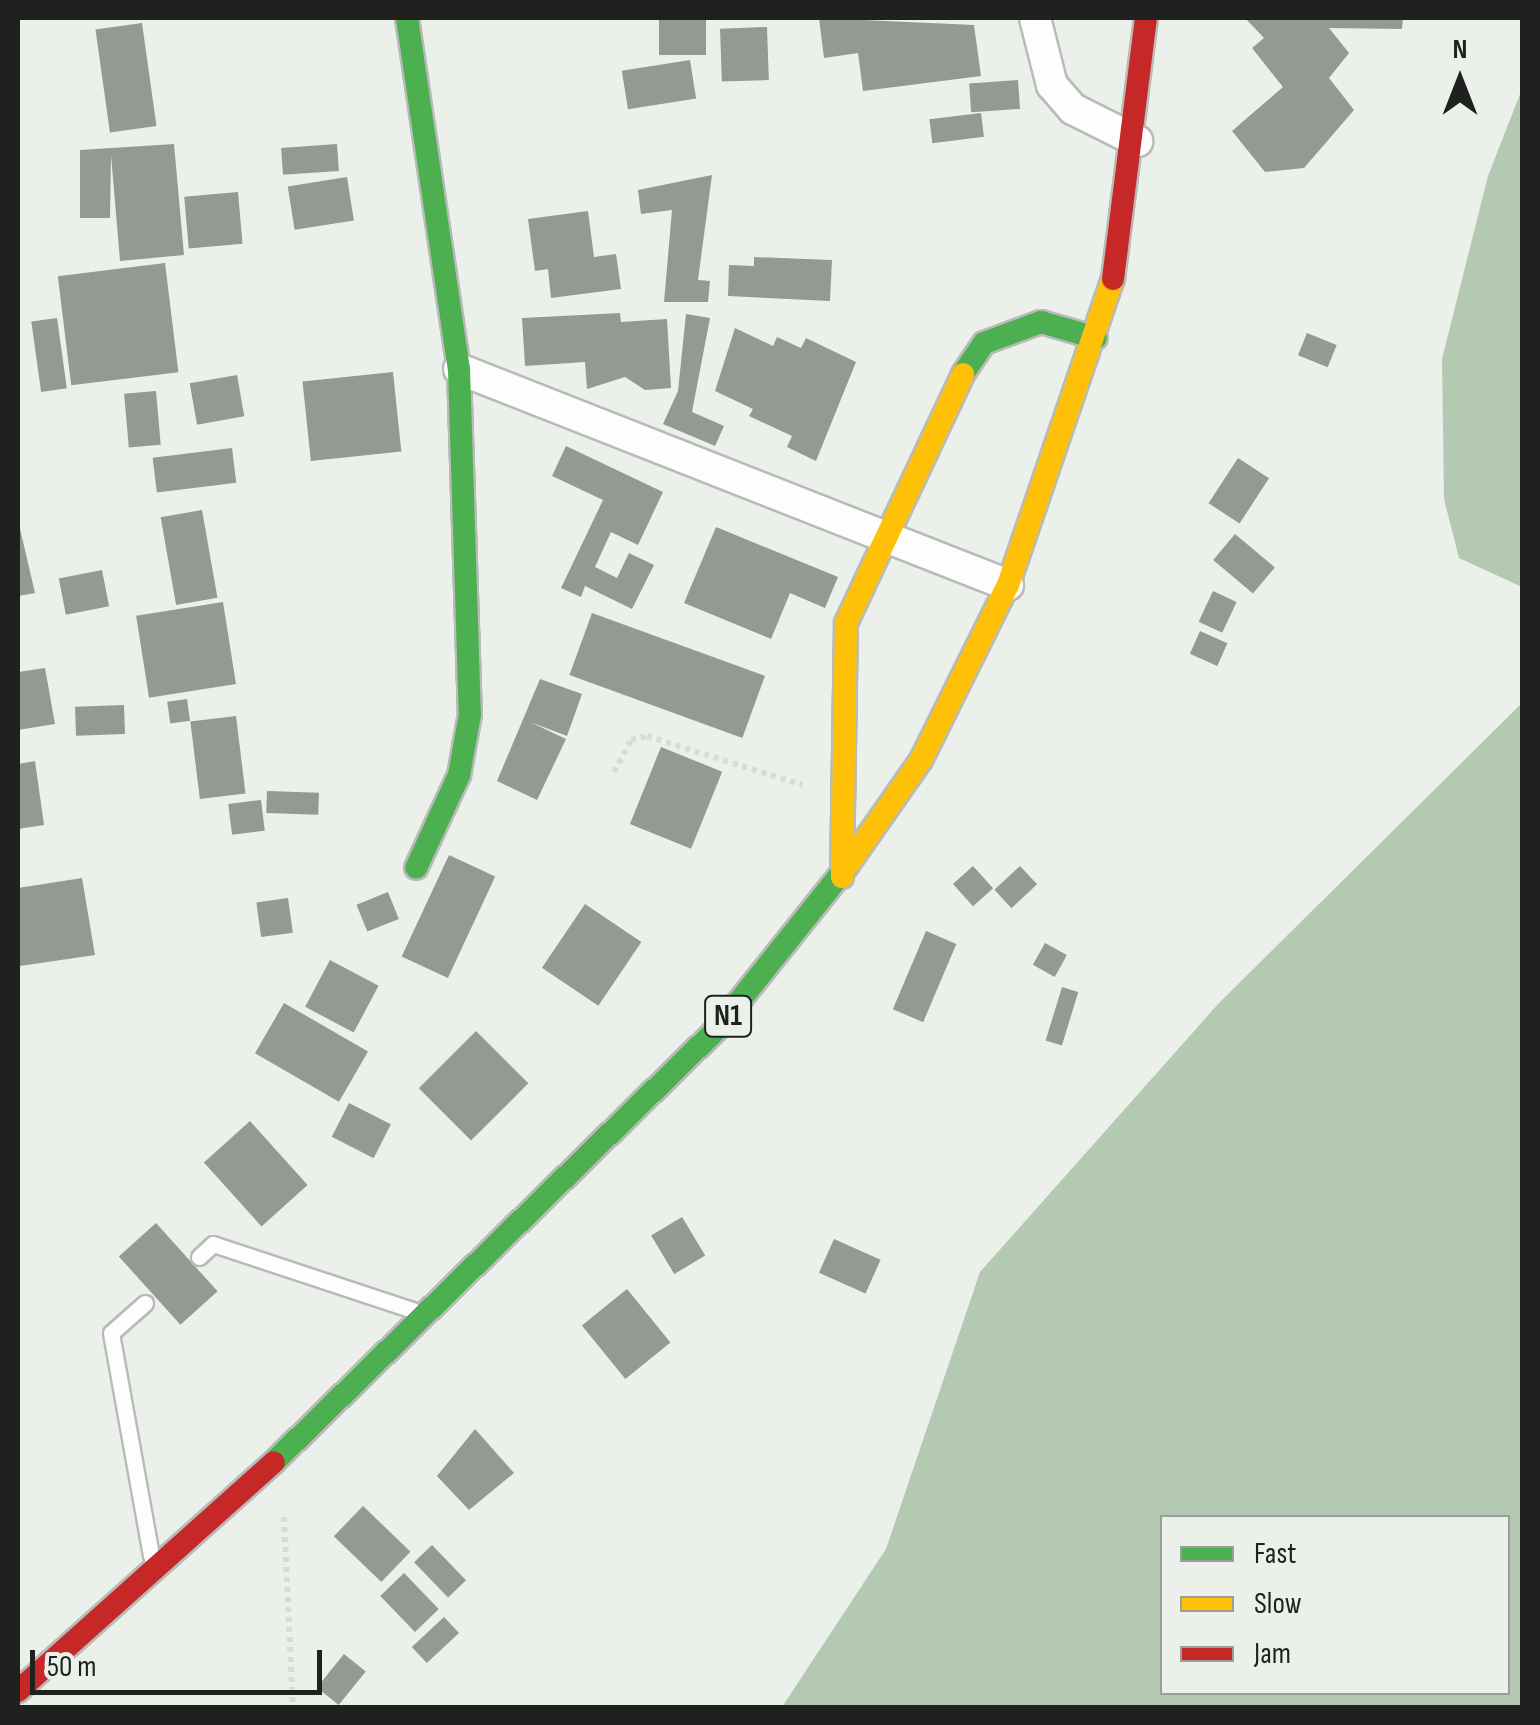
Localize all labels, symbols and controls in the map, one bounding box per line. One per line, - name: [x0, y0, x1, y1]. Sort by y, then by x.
- north arrow: [1410, 30, 1510, 130]
- text: N: [1453, 33, 1467, 66]
- road number: N1: [703, 991, 753, 1041]
- legend: [1160, 1515, 1510, 1695]
- text: Fast: [1254, 1536, 1296, 1572]
- text: Slow: [1254, 1586, 1302, 1622]
- scale bar: [35, 1630, 328, 1692]
- text: Jam: [1254, 1636, 1291, 1672]
- text: 50 m: [47, 1649, 96, 1685]

